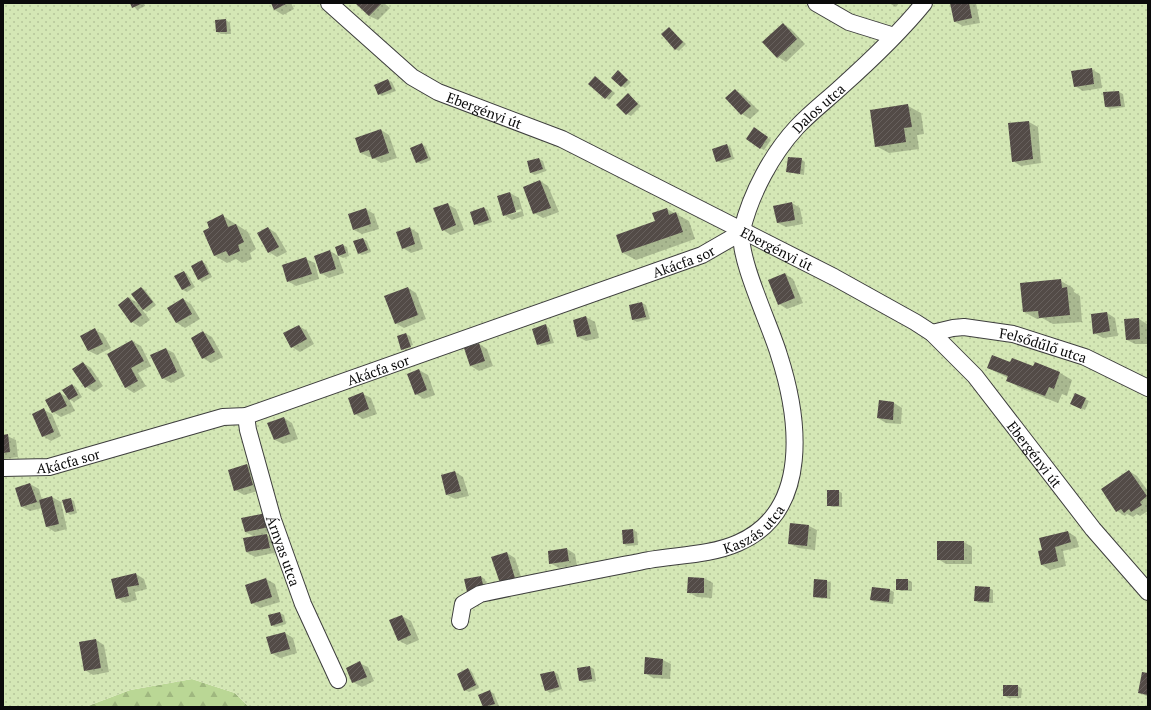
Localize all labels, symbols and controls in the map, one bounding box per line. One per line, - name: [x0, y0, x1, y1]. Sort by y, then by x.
- street label: Dalos utca: [787, 79, 849, 137]
- street label: Ebergényi út: [444, 87, 526, 133]
- street label: Ebergényi út: [738, 222, 817, 275]
- street label: Akácfa sor: [650, 240, 718, 281]
- street label: Felsődűlő utca: [998, 323, 1089, 367]
- street label: Akácfa sor: [344, 349, 412, 389]
- street label: Ebergényi út: [1003, 417, 1067, 492]
- street label: Akácfa sor: [36, 443, 103, 477]
- street label: Kaszás utca: [720, 501, 788, 557]
- street label: Árnyas utca: [263, 513, 305, 588]

